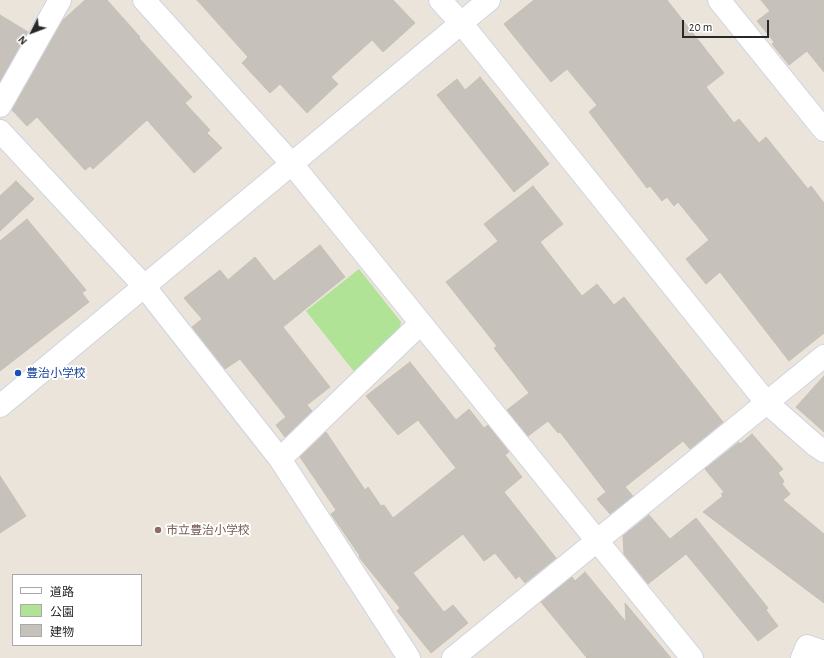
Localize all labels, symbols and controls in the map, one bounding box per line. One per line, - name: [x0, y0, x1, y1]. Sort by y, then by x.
- north arrow: [12, 12, 52, 52]
- scale bar: [684, 12, 771, 38]
- text: 20 m: [689, 21, 712, 33]
- text: N: [16, 34, 29, 47]
- place label: 豊治小学校: [26, 366, 86, 380]
- marker: 豊治小学校: [13, 368, 23, 378]
- place label: 市立豊治小学校: [166, 523, 250, 537]
- marker: 市立豊治小学校: [153, 525, 163, 535]
- legend: [12, 574, 142, 646]
- text: 道路: [50, 586, 74, 598]
- text: 公園: [50, 606, 74, 618]
- text: 建物: [50, 626, 74, 638]

